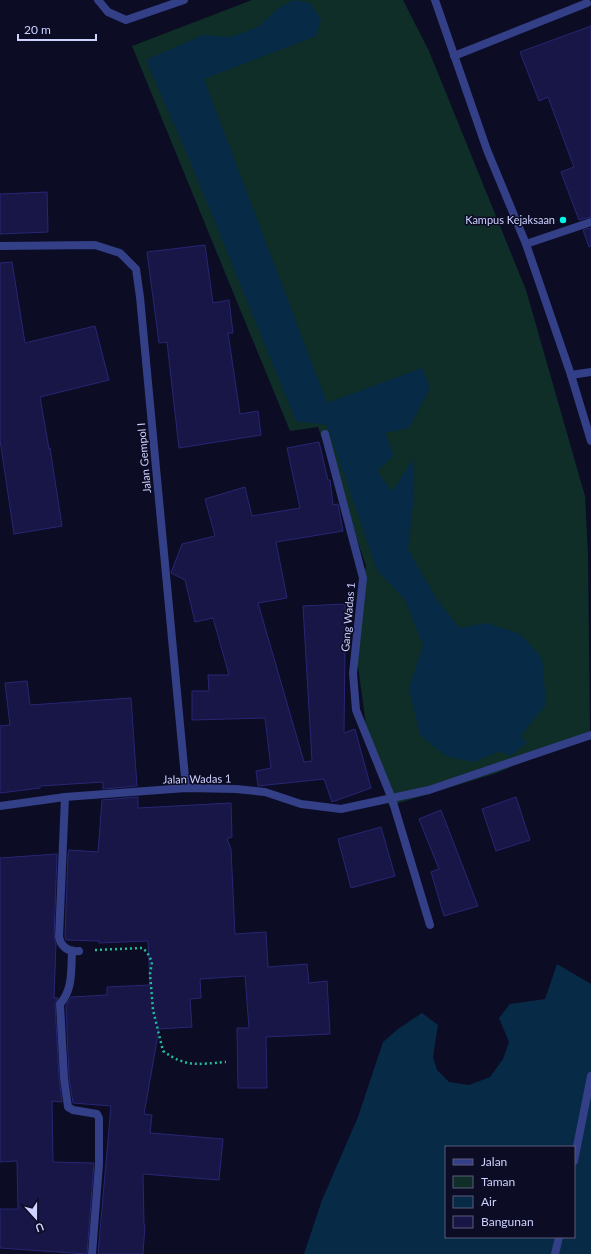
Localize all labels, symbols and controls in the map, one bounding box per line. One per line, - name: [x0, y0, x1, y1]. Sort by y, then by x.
- scale bar: [18, 16, 96, 42]
- text: 20 m: [24, 22, 51, 37]
- place label: Kampus Kejaksaan: [465, 213, 555, 226]
- marker: Kampus Kejaksaan: [558, 215, 568, 225]
- street label: Jalan Gempol I: [134, 422, 153, 494]
- street label: Gang Wadas 1: [338, 582, 357, 652]
- street label: Jalan Wadas 1: [163, 771, 231, 786]
- legend: [445, 1146, 575, 1238]
- text: Jalan: [481, 1154, 507, 1169]
- text: Taman: [481, 1174, 515, 1189]
- text: Air: [481, 1194, 497, 1209]
- north arrow: [16, 1198, 56, 1238]
- text: Bangunan: [481, 1214, 534, 1229]
- text: U: [34, 1220, 46, 1235]

